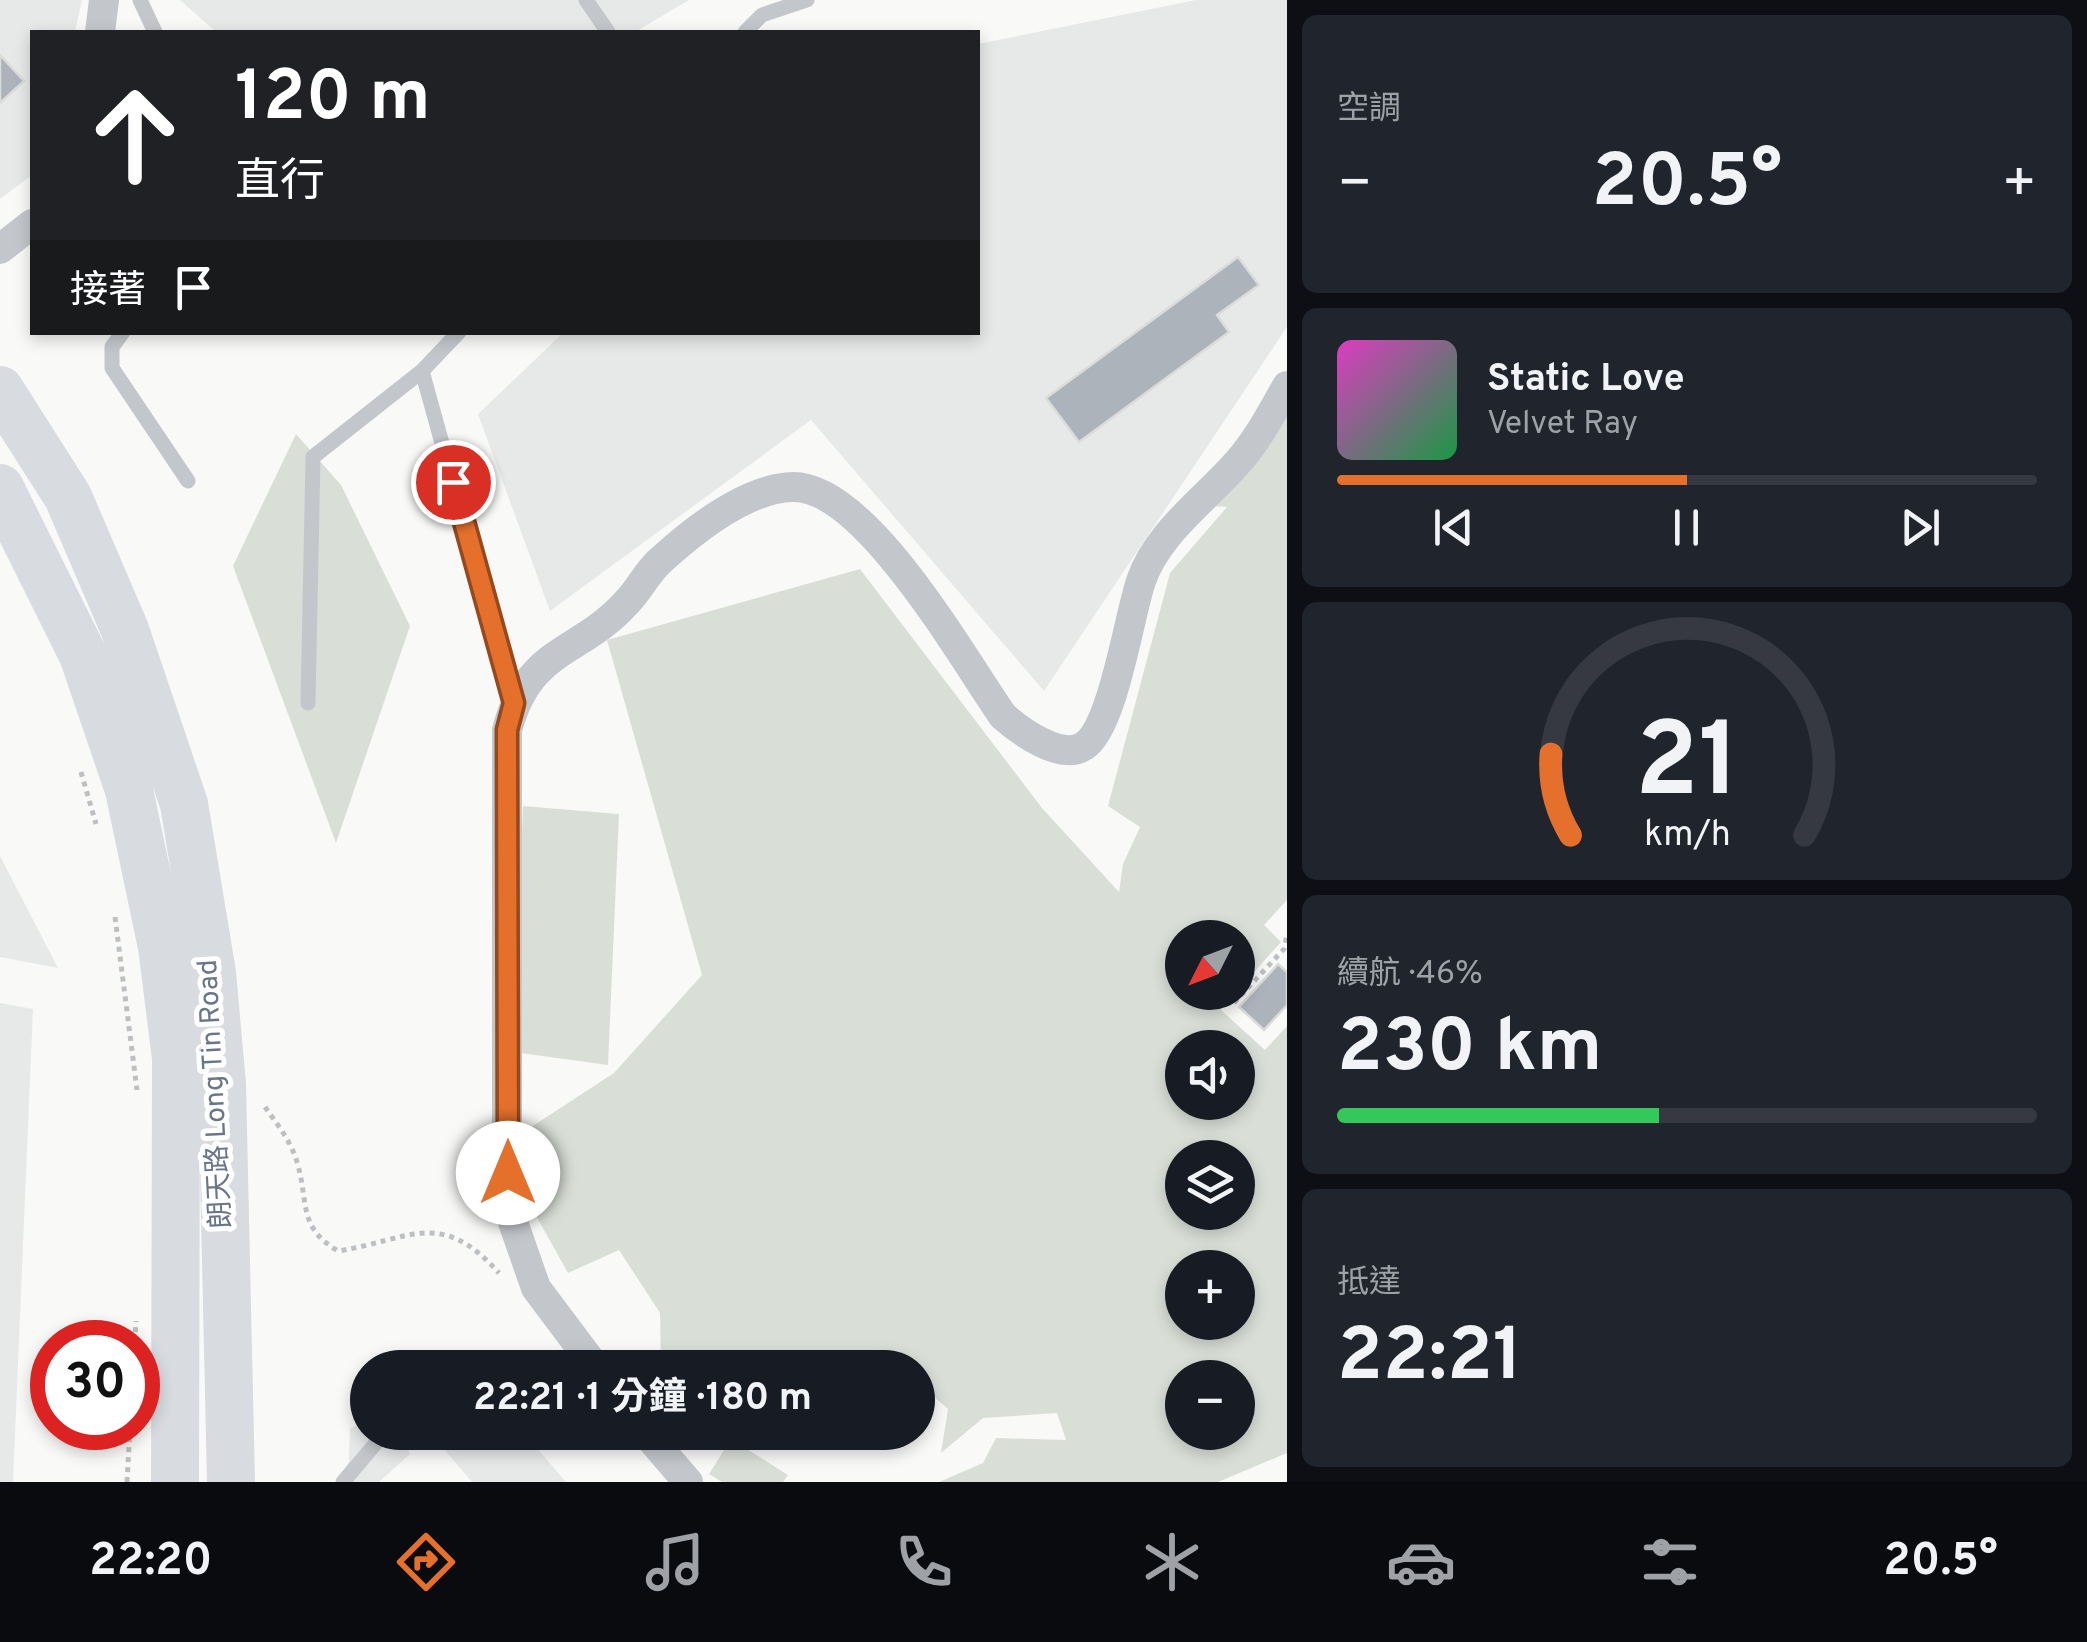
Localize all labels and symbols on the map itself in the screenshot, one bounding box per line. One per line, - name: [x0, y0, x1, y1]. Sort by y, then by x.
- pin: [411, 440, 496, 525]
- north arrow: [1165, 920, 1255, 1010]
- street label: 朗天路 Long Tin Road: [191, 958, 241, 1230]
- position arrow: [456, 1121, 560, 1225]
- speed limit sign: 30: [30, 1320, 160, 1450]

